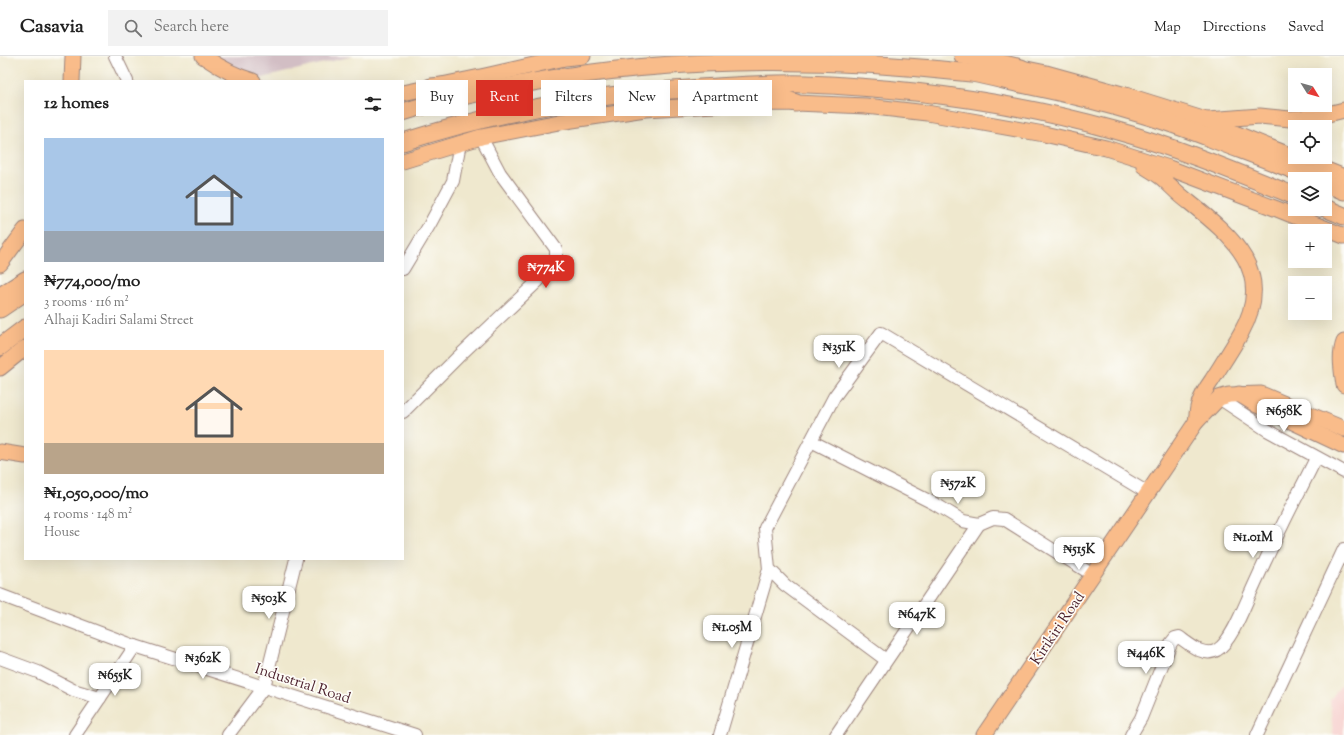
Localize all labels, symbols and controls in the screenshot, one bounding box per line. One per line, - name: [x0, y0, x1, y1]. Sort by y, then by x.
- search box: [108, 10, 388, 46]
- text: Casavia: [20, 14, 84, 41]
- icon: search: [122, 17, 144, 39]
- text: Search here: [154, 17, 229, 38]
- text: Map: [1154, 18, 1181, 38]
- text: Directions: [1203, 18, 1266, 38]
- text: Saved: [1288, 18, 1324, 38]
- north arrow: [1288, 68, 1332, 112]
- map controls: [1288, 68, 1332, 320]
- chip: Buy: [416, 80, 468, 116]
- chip: Rent: [476, 80, 533, 116]
- chip: Filters: [541, 80, 606, 116]
- chip: New: [614, 80, 670, 116]
- chip: Apartment: [678, 80, 772, 116]
- text: 12 homes: [44, 92, 109, 116]
- icon: filters: [362, 93, 384, 115]
- button: locate: [1288, 120, 1332, 164]
- icon: home: [178, 164, 250, 236]
- button: layers: [1288, 172, 1332, 216]
- button: +: [1288, 224, 1332, 268]
- pin: ₦774K: [518, 255, 574, 289]
- text: ₦774K: [527, 259, 565, 277]
- text: ₦774,000/mo: [44, 270, 140, 294]
- button: −: [1288, 276, 1332, 320]
- text: 3 rooms · 116 m²: [44, 294, 129, 312]
- text: Alhaji Kadiri Salami Street: [44, 312, 193, 330]
- pin: ₦351K: [811, 335, 867, 369]
- text: ₦351K: [823, 339, 855, 357]
- icon: home: [178, 376, 250, 448]
- pin: ₦658K: [1256, 399, 1312, 433]
- text: ₦658K: [1266, 403, 1302, 421]
- pin: ₦572K: [930, 471, 986, 505]
- text: ₦572K: [940, 475, 976, 493]
- text: ₦1,050,000/mo: [44, 482, 149, 506]
- text: 4 rooms · 148 m²: [44, 506, 132, 524]
- text: House: [44, 524, 80, 542]
- pin: ₦1.01M: [1220, 525, 1286, 559]
- text: ₦1.01M: [1233, 529, 1273, 547]
- pin: ₦515K: [1051, 537, 1107, 571]
- text: ₦515K: [1063, 541, 1095, 559]
- pin: ₦503K: [241, 586, 297, 620]
- street label: Kirikiri Road: [1026, 588, 1091, 670]
- text: ₦503K: [251, 590, 287, 608]
- pin: ₦647K: [889, 602, 945, 636]
- text: ₦647K: [898, 606, 936, 624]
- pin: ₦1.05M: [699, 615, 765, 649]
- text: ₦1.05M: [712, 619, 752, 637]
- pin: ₦446K: [1118, 641, 1174, 675]
- text: ₦446K: [1127, 645, 1165, 663]
- pin: ₦362K: [175, 646, 231, 680]
- text: ₦362K: [185, 650, 221, 668]
- street label: Industrial Road: [252, 659, 354, 710]
- pin: ₦655K: [87, 663, 143, 697]
- text: ₦655K: [98, 667, 132, 685]

